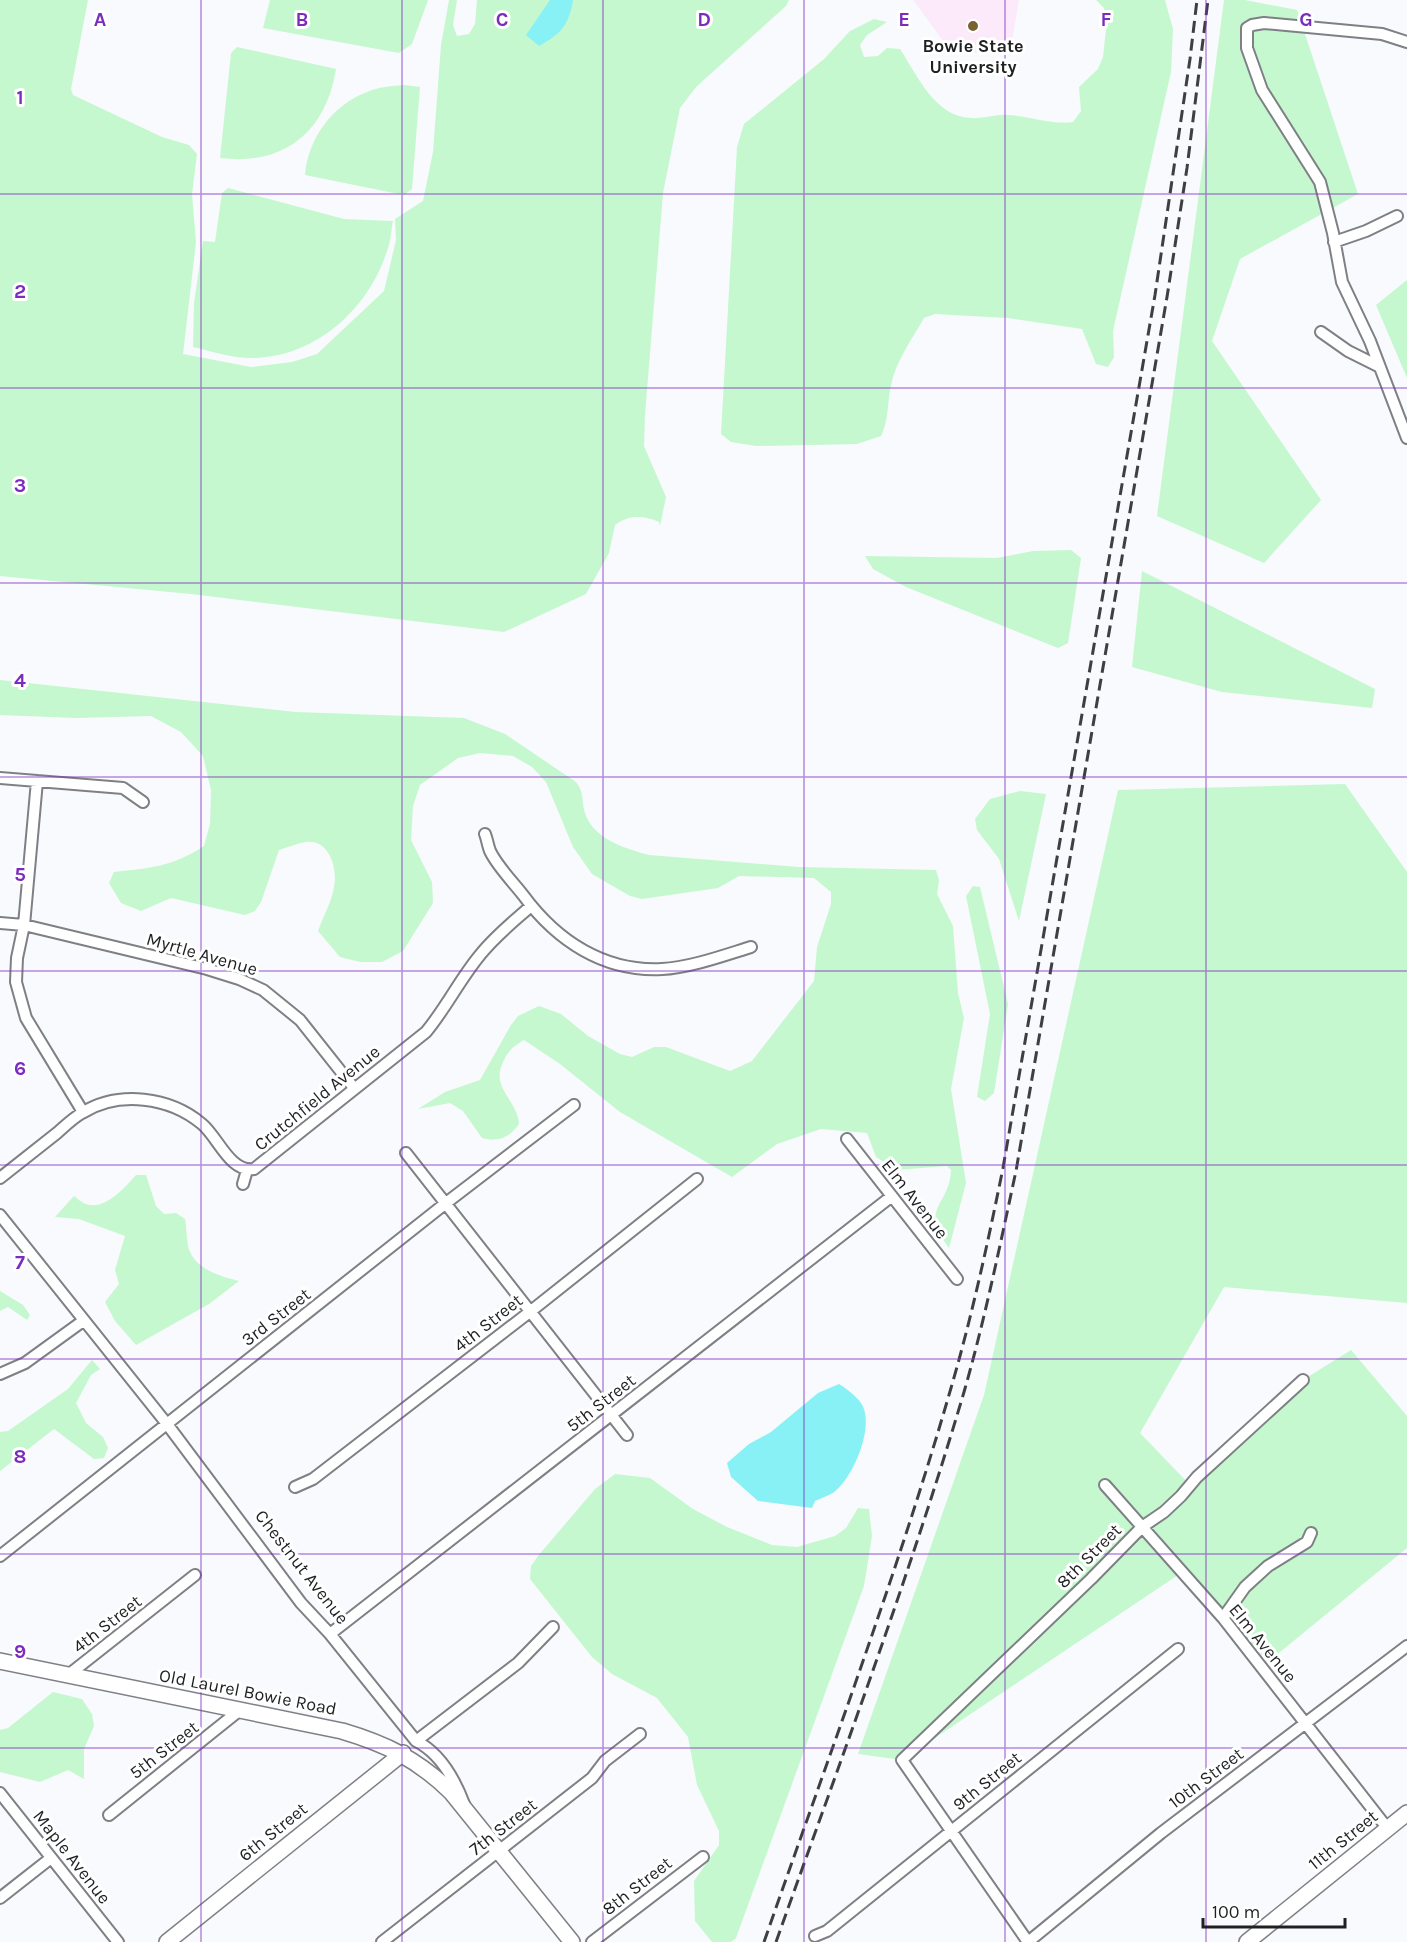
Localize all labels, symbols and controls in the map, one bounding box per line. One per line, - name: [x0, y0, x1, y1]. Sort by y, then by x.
- text: A: [94, 8, 107, 31]
- text: B: [296, 8, 308, 31]
- text: C: [496, 8, 508, 31]
- text: D: [697, 8, 711, 31]
- text: E: [898, 8, 910, 31]
- text: F: [1101, 8, 1112, 31]
- text: G: [1299, 8, 1313, 31]
- marker: Bowie State University: [966, 19, 980, 33]
- place label: Bowie State University: [922, 35, 1024, 78]
- text: 1: [16, 86, 24, 109]
- text: 2: [14, 280, 26, 303]
- text: 3: [14, 474, 26, 497]
- text: 4: [14, 669, 26, 692]
- text: 5: [14, 863, 26, 886]
- street label: Myrtle Avenue: [144, 928, 260, 980]
- street label: Crutchfield Avenue: [250, 1041, 384, 1155]
- text: 6: [14, 1057, 26, 1080]
- street label: Elm Avenue: [877, 1155, 953, 1243]
- text: 7: [15, 1251, 25, 1274]
- street label: 3rd Street: [237, 1283, 315, 1351]
- street label: 4th Street: [449, 1289, 527, 1357]
- street label: 5th Street: [562, 1369, 640, 1437]
- text: 8: [14, 1445, 26, 1468]
- street label: Chestnut Avenue: [250, 1505, 354, 1629]
- street label: 8th Street: [1052, 1519, 1126, 1593]
- street label: 4th Street: [68, 1590, 146, 1658]
- street label: Elm Avenue: [1224, 1599, 1302, 1687]
- text: 9: [14, 1640, 26, 1663]
- street label: Old Laurel Bowie Road: [157, 1664, 339, 1720]
- street label: 5th Street: [125, 1716, 203, 1784]
- street label: 10th Street: [1164, 1743, 1248, 1813]
- street label: 9th Street: [948, 1747, 1026, 1815]
- street label: 7th Street: [465, 1794, 541, 1860]
- street label: 6th Street: [234, 1798, 312, 1866]
- street label: 11th Street: [1304, 1805, 1382, 1875]
- street label: Maple Avenue: [28, 1806, 116, 1908]
- street label: 8th Street: [598, 1852, 676, 1920]
- scale bar: [1203, 1891, 1346, 1929]
- text: 100 m: [1212, 1901, 1260, 1923]

